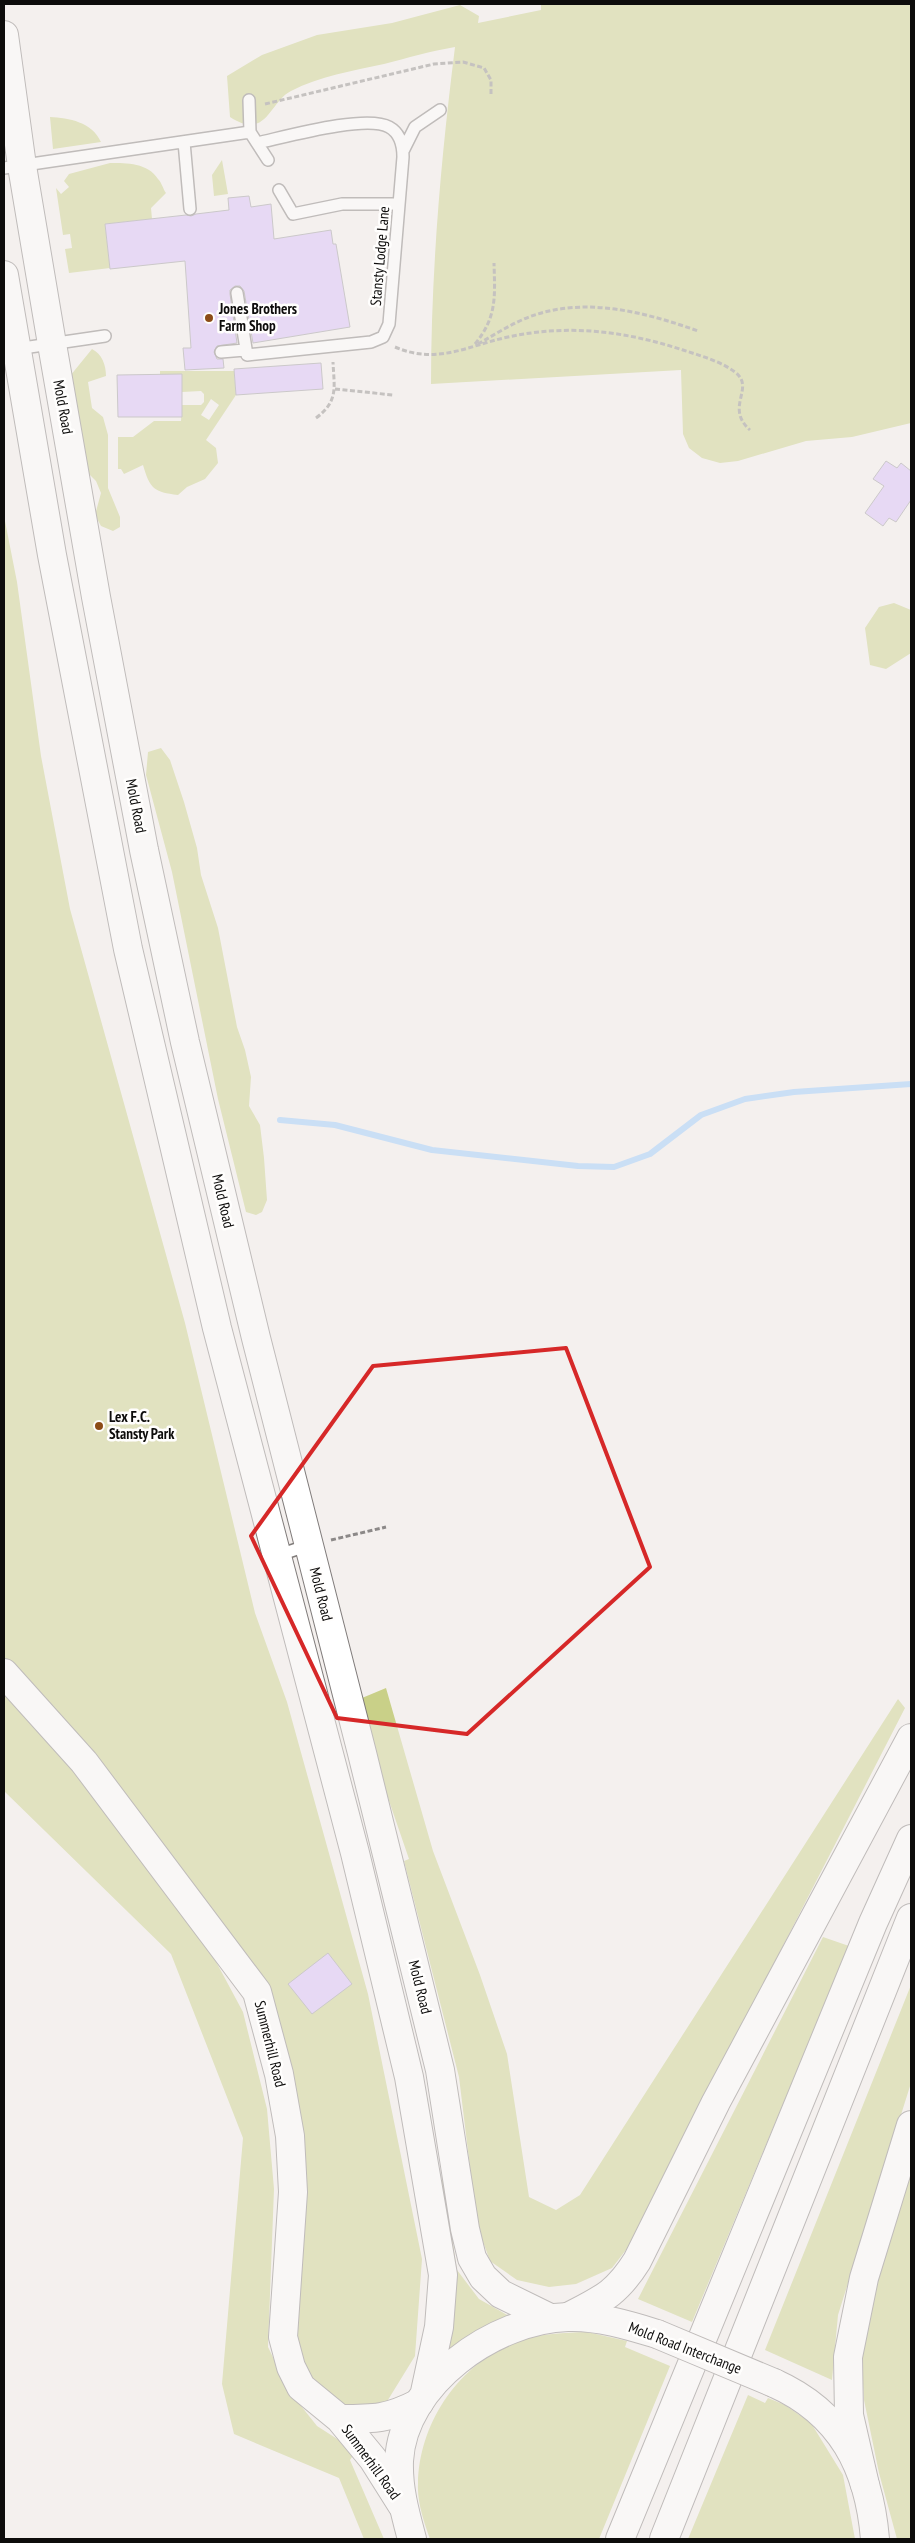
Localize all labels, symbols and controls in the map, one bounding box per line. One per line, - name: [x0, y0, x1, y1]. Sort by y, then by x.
- street label: Stansty Lodge Lane: [366, 205, 393, 307]
- place label: Jones Brothers Farm Shop: [218, 299, 297, 335]
- marker: Jones Brothers Farm Shop: [203, 312, 215, 324]
- street label: Mold Road: [49, 378, 78, 436]
- street label: Mold Road: [122, 777, 151, 835]
- street label: Mold Road: [208, 1172, 239, 1230]
- place label: Lex F.C. Stansty Park: [109, 1407, 175, 1443]
- marker: Lex F.C. Stansty Park: [93, 1420, 105, 1432]
- street label: Mold Road: [306, 1565, 337, 1623]
- street label: Mold Road: [405, 1958, 436, 2016]
- street label: Summerhill Road: [251, 1999, 290, 2089]
- street label: Mold Road Interchange: [626, 2317, 744, 2378]
- street label: Summerhill Road: [338, 2420, 405, 2503]

